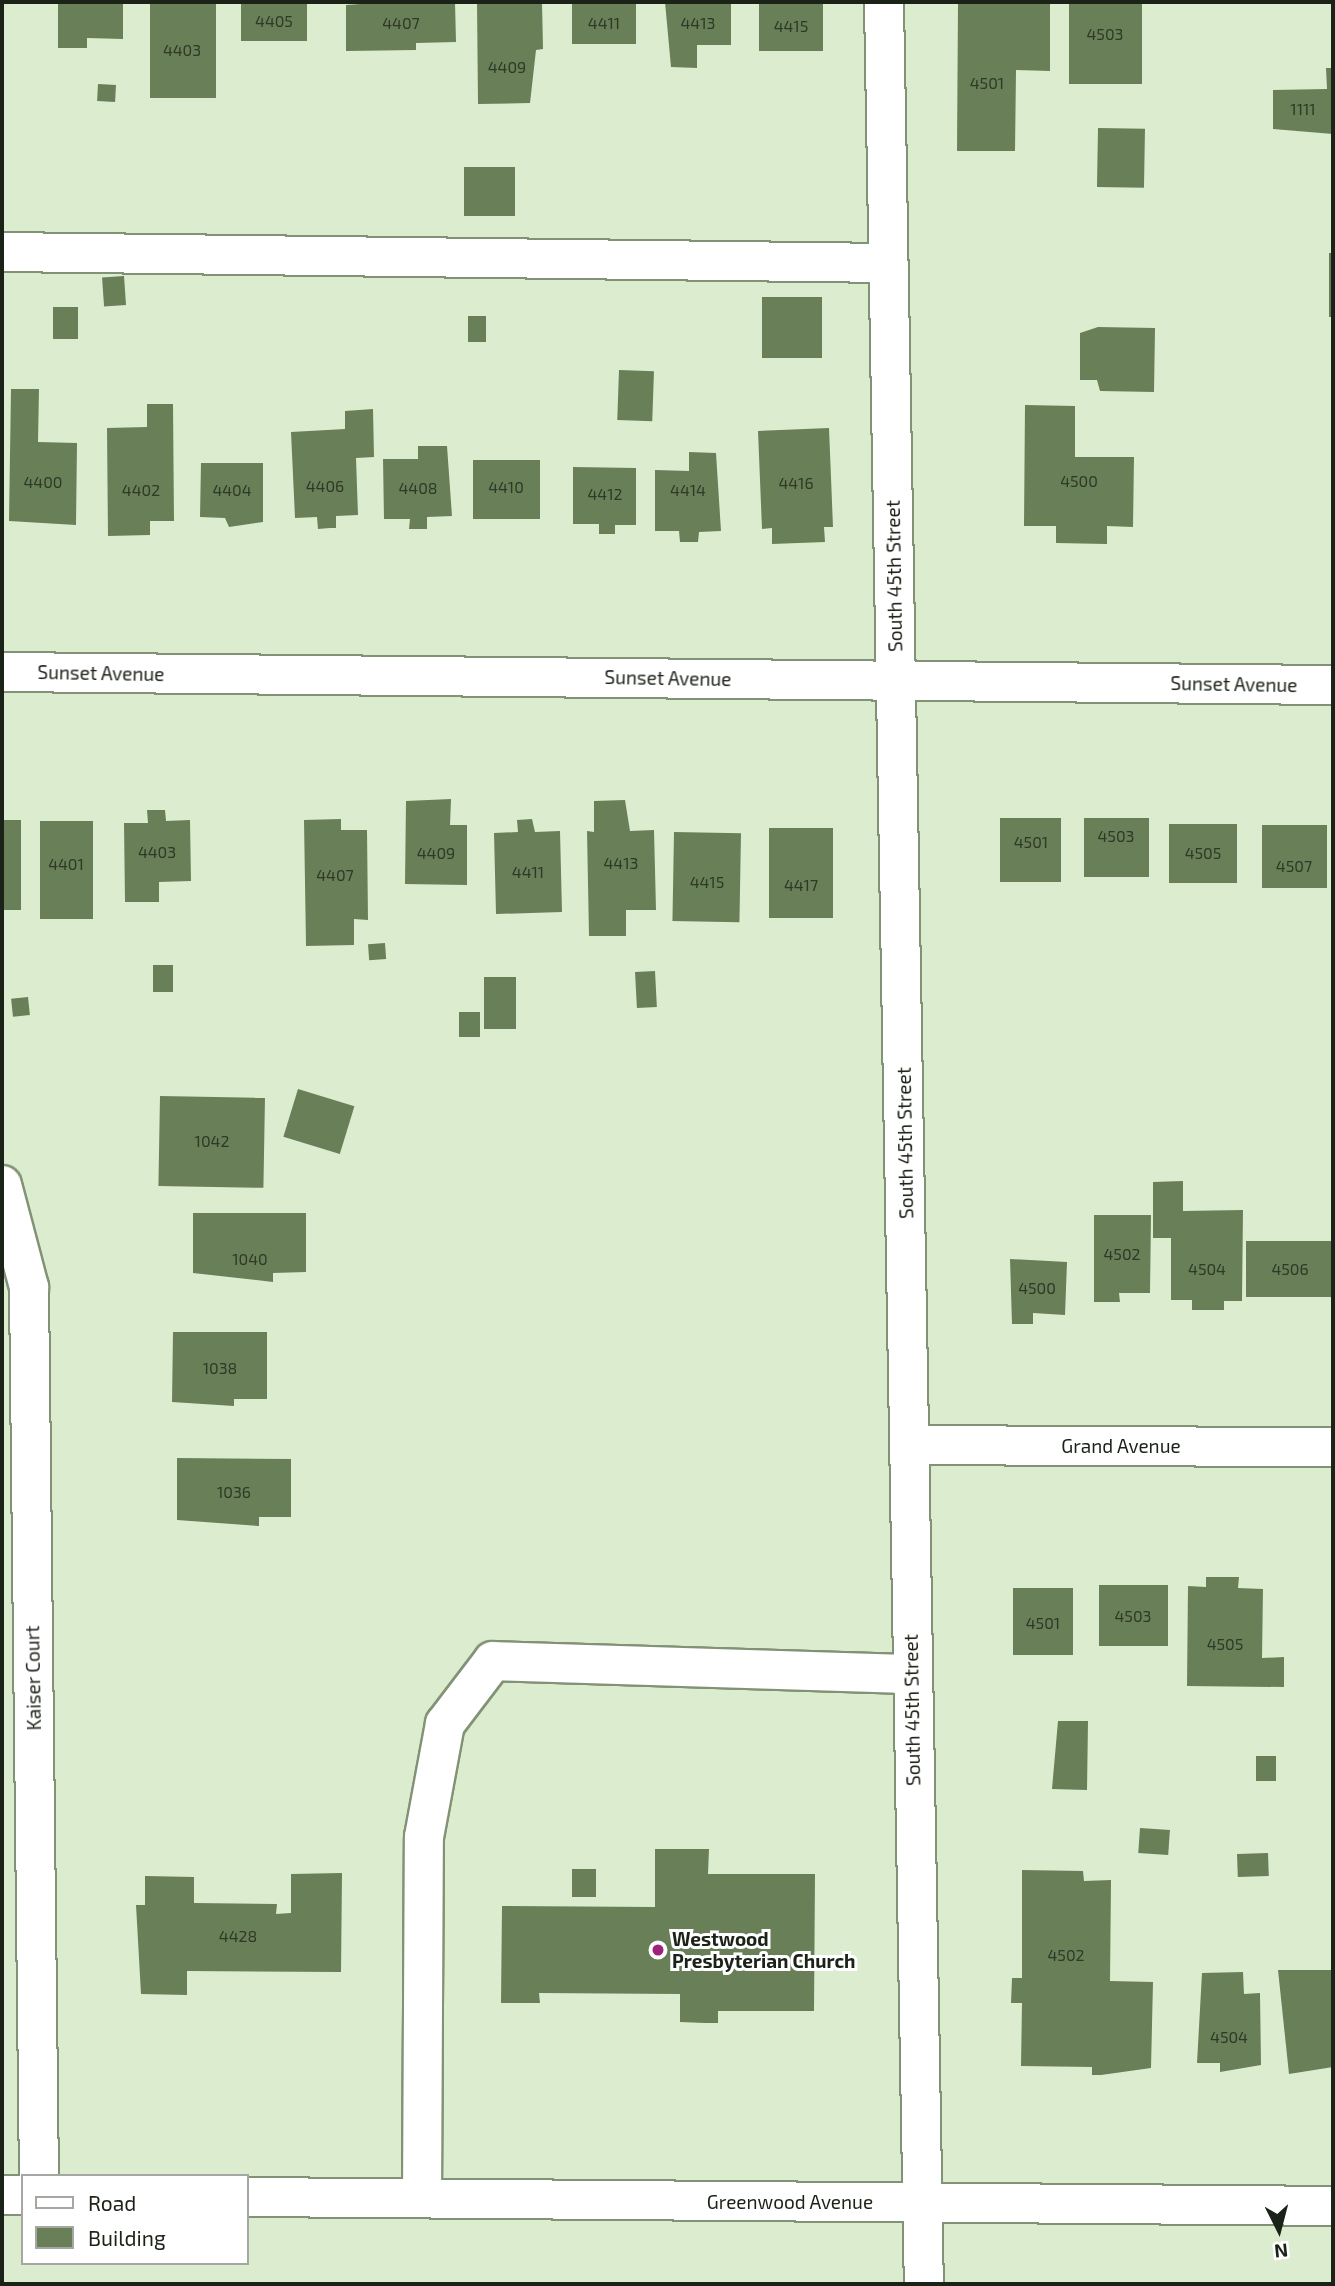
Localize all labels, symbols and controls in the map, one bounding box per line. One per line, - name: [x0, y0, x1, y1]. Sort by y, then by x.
- house number: 4405: [255, 11, 293, 31]
- house number: 4407: [382, 13, 420, 33]
- house number: 4411: [588, 13, 620, 33]
- house number: 4413: [681, 13, 715, 33]
- house number: 4415: [774, 16, 808, 36]
- house number: 4503: [1087, 24, 1123, 44]
- house number: 4403: [163, 40, 201, 60]
- house number: 4409: [488, 57, 526, 77]
- house number: 4501: [970, 73, 1004, 93]
- house number: 1111: [1290, 99, 1316, 119]
- house number: 4500: [1060, 471, 1098, 491]
- house number: 4400: [24, 472, 62, 492]
- house number: 4416: [778, 473, 814, 493]
- house number: 4406: [306, 476, 344, 496]
- house number: 4410: [488, 477, 524, 497]
- house number: 4408: [398, 478, 438, 498]
- house number: 4402: [122, 480, 160, 500]
- house number: 4404: [212, 480, 252, 500]
- house number: 4414: [670, 480, 706, 500]
- house number: 4412: [587, 484, 623, 504]
- street label: South 45th Street: [881, 500, 907, 652]
- street label: Sunset Avenue: [37, 660, 165, 686]
- street label: Sunset Avenue: [604, 665, 732, 691]
- street label: Sunset Avenue: [1170, 671, 1298, 697]
- house number: 4503: [1098, 826, 1134, 846]
- house number: 4501: [1014, 832, 1048, 852]
- house number: 4403: [138, 842, 176, 862]
- house number: 4409: [417, 843, 455, 863]
- house number: 4505: [1185, 843, 1221, 863]
- house number: 4413: [604, 853, 638, 873]
- house number: 4401: [48, 854, 84, 874]
- house number: 4507: [1276, 856, 1312, 876]
- house number: 4411: [512, 862, 544, 882]
- house number: 4407: [316, 865, 354, 885]
- house number: 4415: [690, 872, 724, 892]
- house number: 4417: [784, 875, 818, 895]
- street label: South 45th Street: [892, 1067, 918, 1219]
- house number: 1042: [195, 1131, 229, 1151]
- house number: 4502: [1103, 1244, 1141, 1264]
- house number: 1040: [232, 1249, 268, 1269]
- house number: 4504: [1188, 1259, 1226, 1279]
- house number: 4506: [1271, 1259, 1309, 1279]
- house number: 4500: [1018, 1278, 1056, 1298]
- house number: 1038: [203, 1358, 237, 1378]
- street label: Grand Avenue: [1061, 1435, 1181, 1457]
- house number: 1036: [217, 1482, 251, 1502]
- house number: 4503: [1115, 1606, 1151, 1626]
- house number: 4501: [1026, 1613, 1060, 1633]
- street label: Kaiser Court: [21, 1625, 45, 1731]
- street label: South 45th Street: [899, 1634, 925, 1786]
- house number: 4505: [1207, 1634, 1243, 1654]
- house number: 4428: [219, 1926, 257, 1946]
- place label: Westwood Presbyterian Church: [672, 1928, 856, 1972]
- marker: Westwood Presbyterian Church: [650, 1942, 666, 1958]
- house number: 4502: [1047, 1945, 1085, 1965]
- house number: 4504: [1210, 2027, 1248, 2047]
- legend: [21, 2174, 248, 2265]
- text: Road: [88, 2190, 136, 2215]
- street label: Greenwood Avenue: [707, 2191, 873, 2213]
- north arrow: [1244, 2195, 1314, 2265]
- text: Building: [88, 2225, 166, 2250]
- text: N: [1273, 2239, 1289, 2264]

